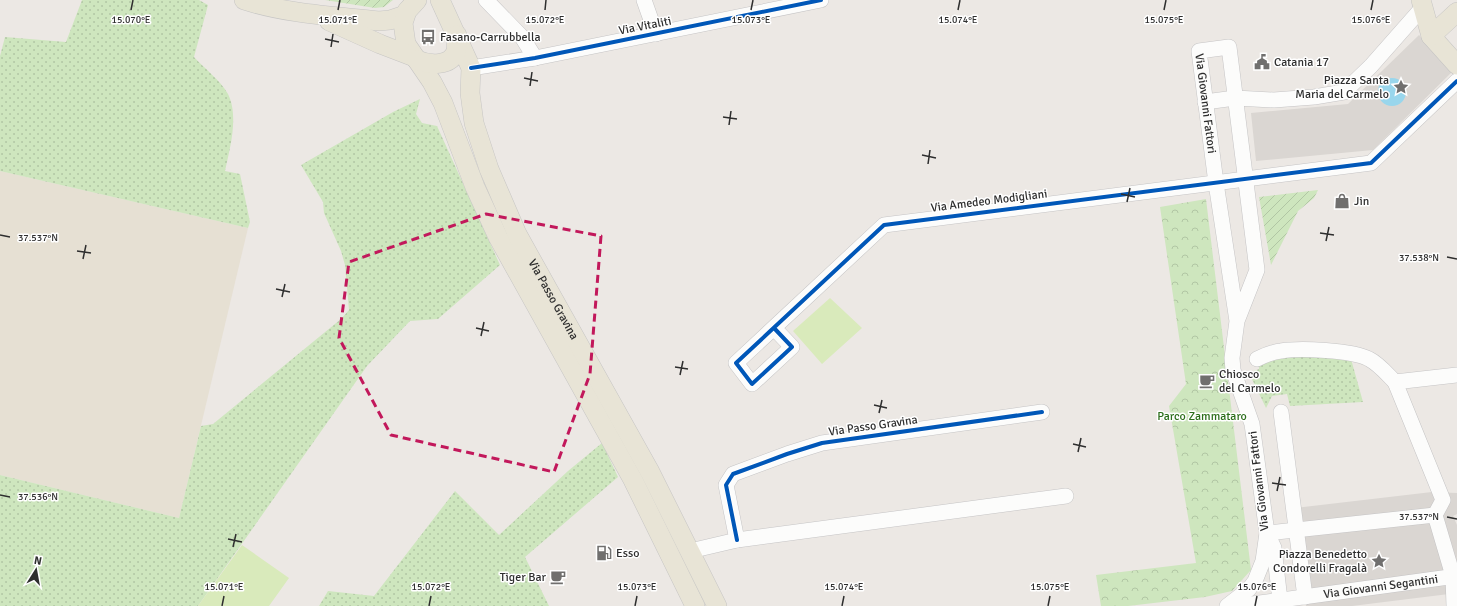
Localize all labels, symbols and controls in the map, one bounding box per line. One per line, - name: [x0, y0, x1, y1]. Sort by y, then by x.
- text: 15.070°E: [112, 14, 151, 26]
- text: 15.071°E: [319, 14, 358, 26]
- text: 15.072°E: [526, 14, 565, 26]
- street label: Via Vitaliti: [617, 14, 673, 38]
- text: 15.073°E: [732, 14, 771, 26]
- text: 15.074°E: [939, 14, 978, 26]
- text: 15.075°E: [1145, 14, 1184, 26]
- text: 15.076°E: [1352, 14, 1391, 26]
- bus stop icon: Fasano-Carrubbella: [419, 28, 437, 46]
- place label: Fasano-Carrubbella: [440, 30, 541, 45]
- street label: Via Giovanni Fattori: [1192, 53, 1220, 154]
- public building icon: Catania 17: [1253, 53, 1271, 71]
- place label: Catania 17: [1274, 55, 1329, 70]
- place label: Piazza Santa Maria del Carmelo: [1295, 73, 1389, 102]
- place icon: Piazza Santa Maria del Carmelo: [1392, 78, 1410, 96]
- street label: Via Amedeo Modigliani: [930, 186, 1048, 216]
- shop icon: Jin: [1333, 192, 1351, 210]
- place label: Jin: [1354, 194, 1369, 209]
- text: 37.537°N: [18, 232, 58, 244]
- text: 37.538°N: [1399, 252, 1439, 264]
- street label: Via Passo Gravina: [525, 256, 582, 342]
- place label: Chiosco del Carmelo: [1219, 367, 1280, 396]
- cafe icon: Chiosco del Carmelo: [1198, 372, 1216, 390]
- park label: Parco Zammataro: [1157, 409, 1247, 424]
- street label: Via Passo Gravina: [827, 412, 919, 440]
- street label: Via Giovanni Fattori: [1245, 430, 1273, 532]
- text: 37.536°N: [18, 491, 58, 503]
- text: 37.537°N: [1399, 511, 1439, 523]
- fuel station icon: Esso: [595, 544, 613, 562]
- place label: Esso: [616, 546, 640, 561]
- place label: Piazza Benedetto Condorelli Fragalà: [1273, 547, 1367, 576]
- north arrow: [16, 550, 56, 590]
- place icon: Piazza Benedetto Condorelli Fragalà: [1370, 552, 1388, 570]
- text: N: [33, 554, 43, 568]
- cafe icon: Tiger Bar: [549, 568, 567, 586]
- place label: Tiger Bar: [500, 570, 547, 585]
- street label: Via Giovanni Segantini: [1322, 571, 1439, 602]
- text: 15.071°E: [205, 581, 244, 593]
- text: 15.072°E: [412, 581, 451, 593]
- text: 15.073°E: [618, 581, 657, 593]
- text: 15.074°E: [825, 581, 864, 593]
- text: 15.075°E: [1031, 581, 1070, 593]
- text: 15.076°E: [1238, 581, 1277, 593]

